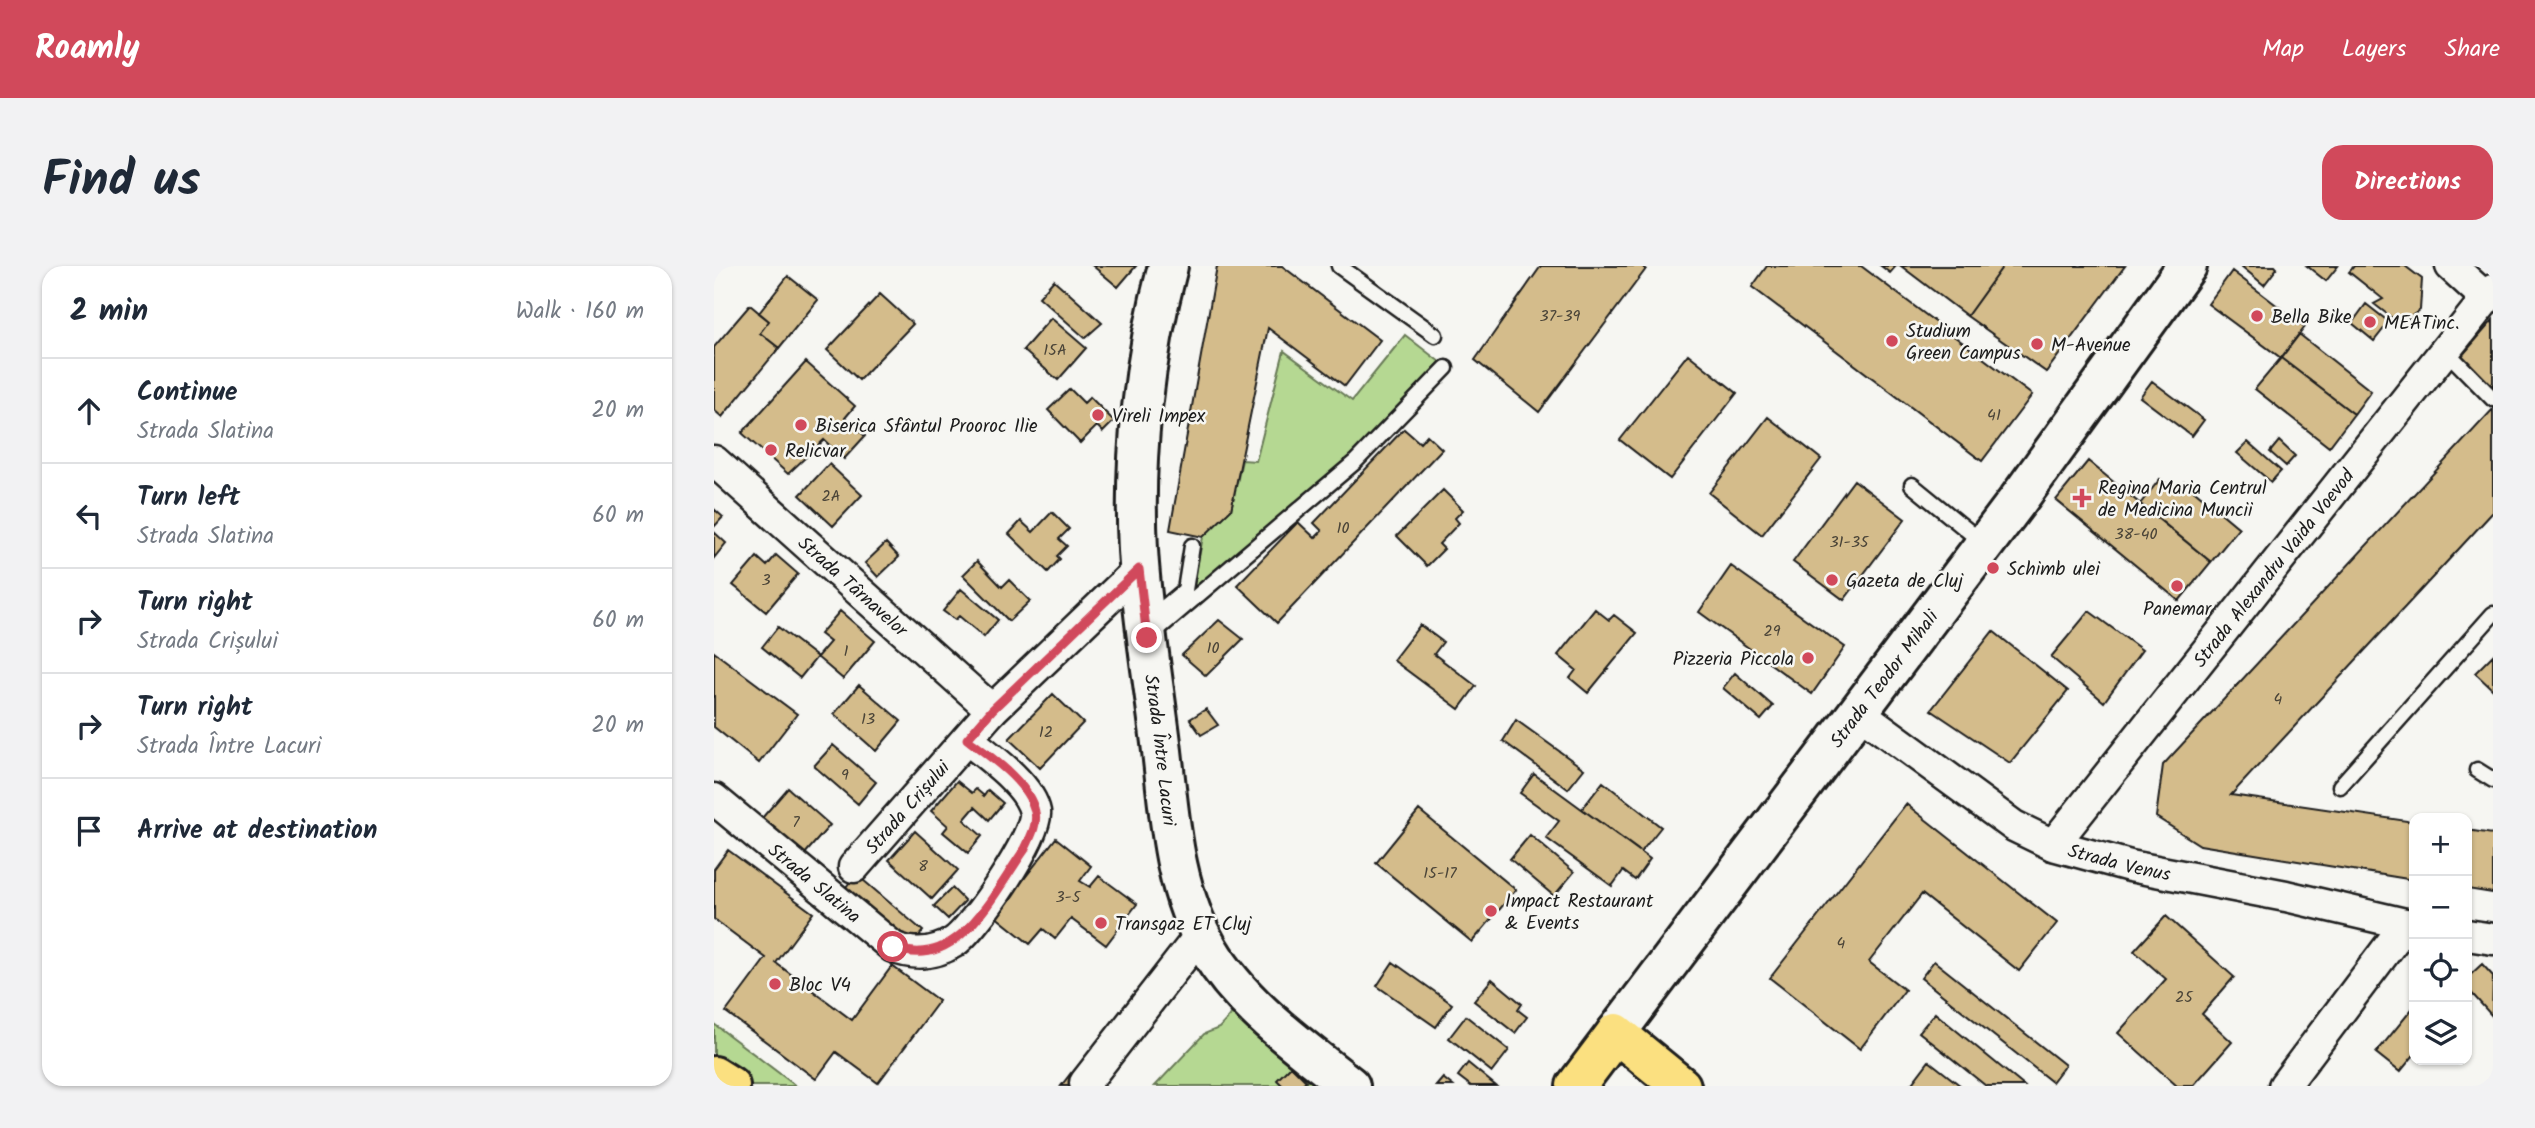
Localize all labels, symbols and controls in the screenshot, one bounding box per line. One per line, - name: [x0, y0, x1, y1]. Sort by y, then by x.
- text: Roamly: [35, 23, 140, 76]
- text: Map: [2262, 30, 2304, 69]
- text: Layers: [2342, 30, 2406, 69]
- text: Share: [2444, 30, 2500, 69]
- text: Find us: [42, 143, 200, 221]
- button: Directions: [2322, 145, 2493, 220]
- text: 2 min: [70, 288, 148, 336]
- text: Walk · 160 m: [516, 294, 644, 330]
- place label: Bella Bike: [2271, 303, 2352, 333]
- house number: 37-39: [1540, 304, 1581, 329]
- marker: Bella Bike: [2249, 308, 2265, 324]
- place label: MEATinc.: [2384, 309, 2459, 339]
- marker: MEATinc.: [2362, 314, 2378, 330]
- place label: Studium Green Campus: [1906, 317, 2020, 369]
- place label: M-Avenue: [2051, 331, 2131, 361]
- marker: Studium Green Campus: [1884, 333, 1900, 349]
- marker: M-Avenue: [2029, 336, 2045, 352]
- house number: 15A: [1043, 338, 1067, 363]
- text: Continue: [137, 372, 238, 414]
- icon: ahead: [70, 392, 108, 430]
- text: 20 m: [592, 393, 644, 429]
- place label: Vireli Impex: [1112, 402, 1206, 432]
- house number: 41: [1987, 403, 2001, 428]
- marker: Vireli Impex: [1090, 407, 1106, 423]
- place label: Biserica Sfântul Prooroc Ilie: [815, 412, 1038, 442]
- text: Strada Slatina: [137, 414, 274, 450]
- marker: Biserica Sfântul Prooroc Ilie: [793, 417, 809, 433]
- place label: Relicvar: [785, 437, 847, 467]
- marker: Relicvar: [763, 442, 779, 458]
- street label: Strada Alexandru Vaida Voevod: [2186, 463, 2363, 675]
- place label: Regina Maria Centrul de Medicina Muncii: [2098, 474, 2267, 526]
- text: Turn left: [137, 477, 240, 519]
- house number: 2A: [821, 484, 841, 509]
- marker: Regina Maria Centrul de Medicina Muncii: [2072, 488, 2092, 508]
- icon: left: [70, 497, 108, 535]
- text: 60 m: [592, 498, 644, 534]
- house number: 10: [1336, 516, 1350, 541]
- text: Strada Slatina: [137, 519, 274, 555]
- house number: 38-40: [2115, 522, 2157, 547]
- street label: Strada Târnavelor: [790, 530, 915, 646]
- house number: 31-35: [1829, 530, 1870, 555]
- place label: Schimb ulei: [2007, 555, 2101, 585]
- marker: Schimb ulei: [1985, 560, 2001, 576]
- place label: Gazeta de Cluj: [1846, 567, 1964, 597]
- house number: 3: [761, 568, 771, 593]
- marker: Gazeta de Cluj: [1824, 572, 1840, 588]
- marker: Panemar: [2169, 578, 2185, 594]
- text: Turn right: [137, 582, 253, 624]
- place label: Panemar: [2143, 595, 2213, 625]
- icon: right: [70, 602, 108, 640]
- text: 60 m: [592, 603, 644, 639]
- street label: Strada Teodor Mihali: [1823, 603, 1948, 755]
- house number: 29: [1763, 619, 1781, 644]
- route end: [1131, 622, 1162, 653]
- text: Strada Crișului: [137, 624, 278, 660]
- house number: 10: [1206, 636, 1220, 661]
- house number: 1: [843, 639, 849, 664]
- place label: Pizzeria Piccola: [1673, 645, 1794, 675]
- marker: Pizzeria Piccola: [1800, 650, 1816, 666]
- street label: Strada Între Lacuri: [1135, 673, 1184, 829]
- text: Turn right: [137, 687, 253, 729]
- house number: 4: [2274, 687, 2283, 712]
- icon: right: [70, 707, 108, 745]
- house number: 13: [861, 707, 875, 732]
- text: 20 m: [592, 708, 644, 744]
- house number: 12: [1039, 720, 1053, 745]
- text: Strada Între Lacuri: [137, 729, 321, 765]
- street label: Strada Crișului: [859, 753, 959, 862]
- house number: 9: [841, 763, 849, 788]
- text: Arrive at destination: [137, 810, 377, 852]
- house number: 7: [792, 810, 800, 835]
- icon: arrive: [70, 812, 108, 850]
- map controls: [2409, 813, 2472, 1065]
- button: +: [2409, 813, 2472, 876]
- street label: Strada Slatina: [760, 836, 867, 932]
- street label: Strada Venus: [2064, 837, 2173, 890]
- house number: 8: [918, 854, 928, 879]
- house number: 15-17: [1423, 861, 1457, 886]
- button: −: [2409, 876, 2472, 939]
- house number: 3-5: [1055, 885, 1082, 910]
- place label: Impact Restaurant & Events: [1505, 887, 1654, 939]
- marker: Impact Restaurant & Events: [1483, 903, 1499, 919]
- place label: Transgaz ET Cluj: [1115, 910, 1253, 940]
- marker: Transgaz ET Cluj: [1093, 915, 1109, 931]
- route start: [877, 931, 908, 962]
- house number: 4: [1837, 931, 1846, 956]
- button: locate: [2409, 939, 2472, 1002]
- place label: Bloc V4: [789, 971, 851, 1001]
- marker: Bloc V4: [767, 976, 783, 992]
- house number: 25: [2175, 985, 2194, 1010]
- button: layers: [2409, 1002, 2472, 1065]

